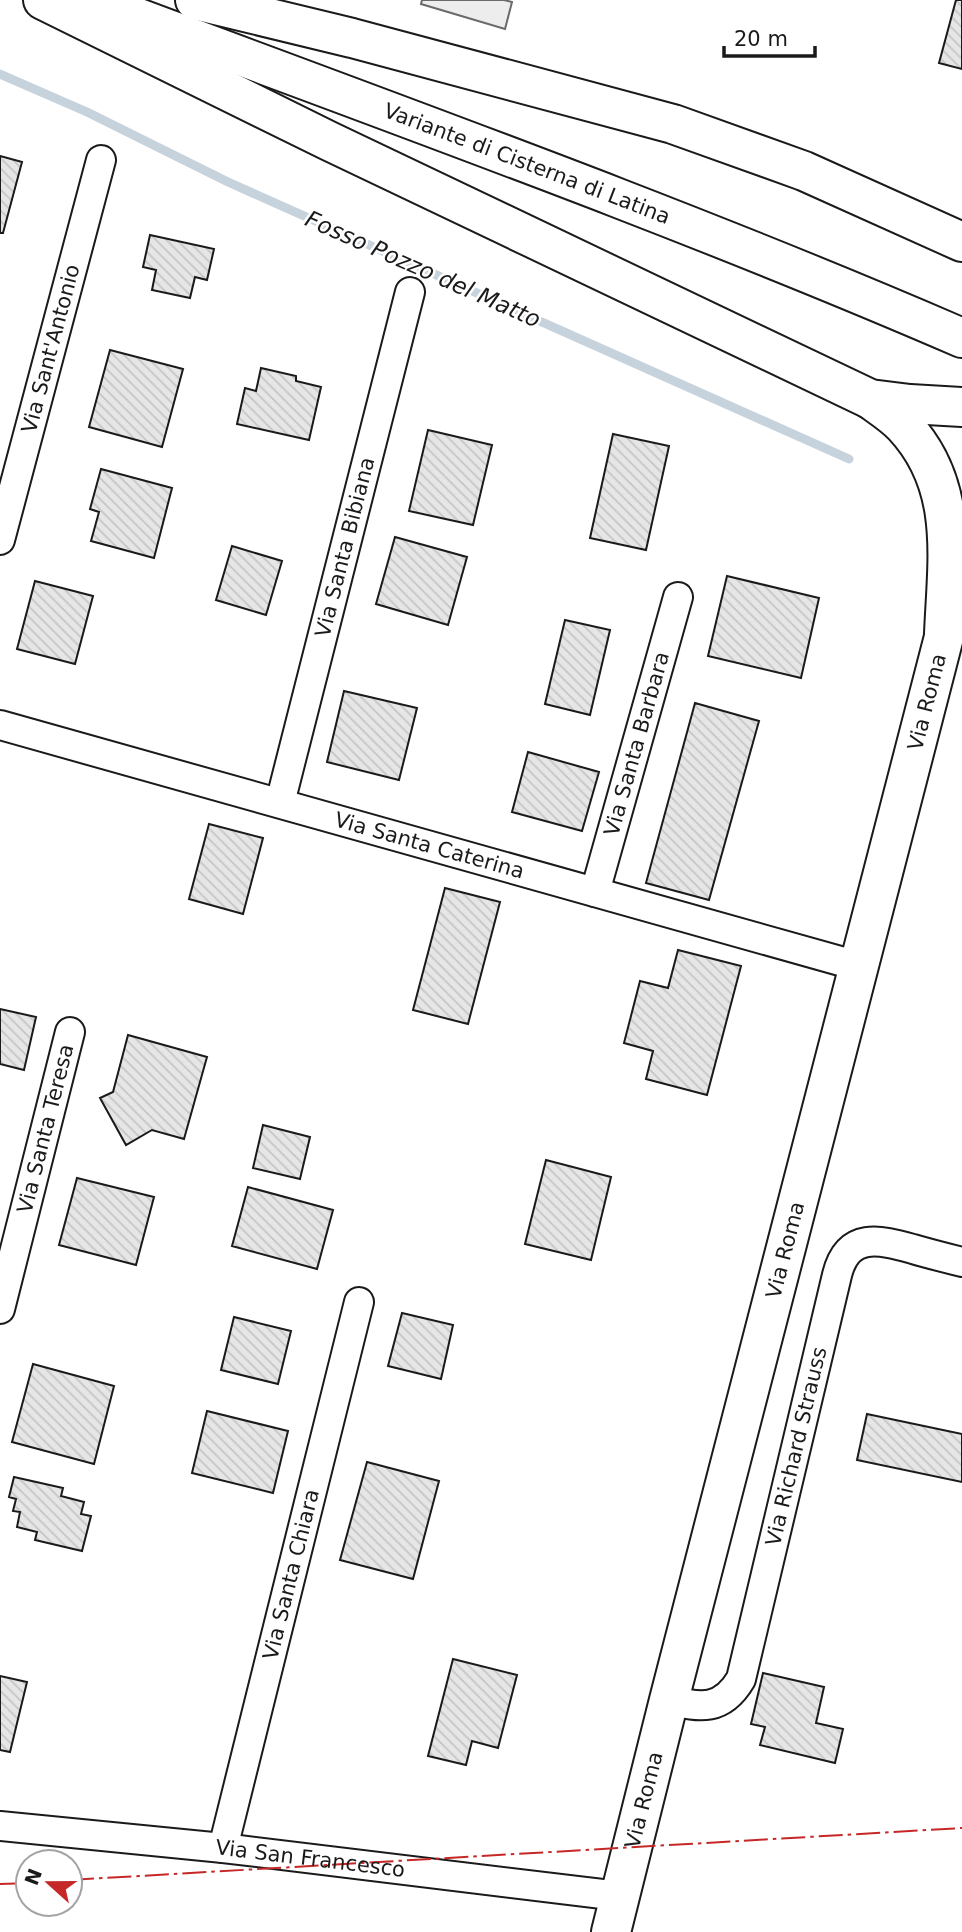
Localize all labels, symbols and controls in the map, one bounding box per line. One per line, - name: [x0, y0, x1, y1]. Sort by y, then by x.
- scale bar: [724, 14, 815, 58]
- text: 20 m: [734, 27, 788, 51]
- street label: Variante di Cisterna di Latina: [381, 98, 674, 229]
- water label: Fosso Pozzo del Matto: [301, 205, 545, 333]
- street label: Via Sant'Antonio: [17, 262, 85, 436]
- street label: Via Santa Bibiana: [311, 454, 380, 640]
- street label: Via Santa Barbara: [599, 649, 674, 839]
- street label: Via Roma: [903, 651, 951, 753]
- street label: Via Santa Caterina: [332, 808, 527, 884]
- street label: Via Santa Teresa: [13, 1041, 78, 1216]
- street label: Via Roma: [761, 1199, 809, 1301]
- street label: Via Richard Strauss: [761, 1344, 832, 1548]
- street label: Via Santa Chiara: [258, 1487, 324, 1662]
- street label: Via Roma: [620, 1749, 668, 1851]
- street label: Via San Francesco: [214, 1835, 406, 1882]
- north arrow: [14, 1848, 84, 1918]
- text: N: [20, 1866, 46, 1888]

